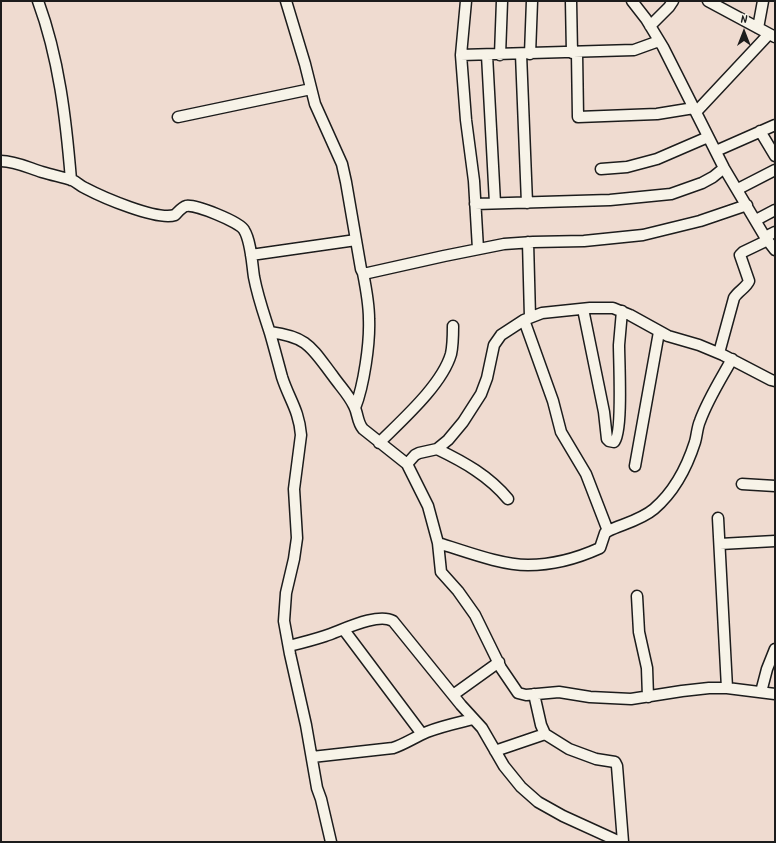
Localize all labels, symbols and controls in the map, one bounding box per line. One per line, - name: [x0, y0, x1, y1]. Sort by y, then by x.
- text: N: [741, 11, 747, 29]
- north arrow: [724, 12, 764, 52]

